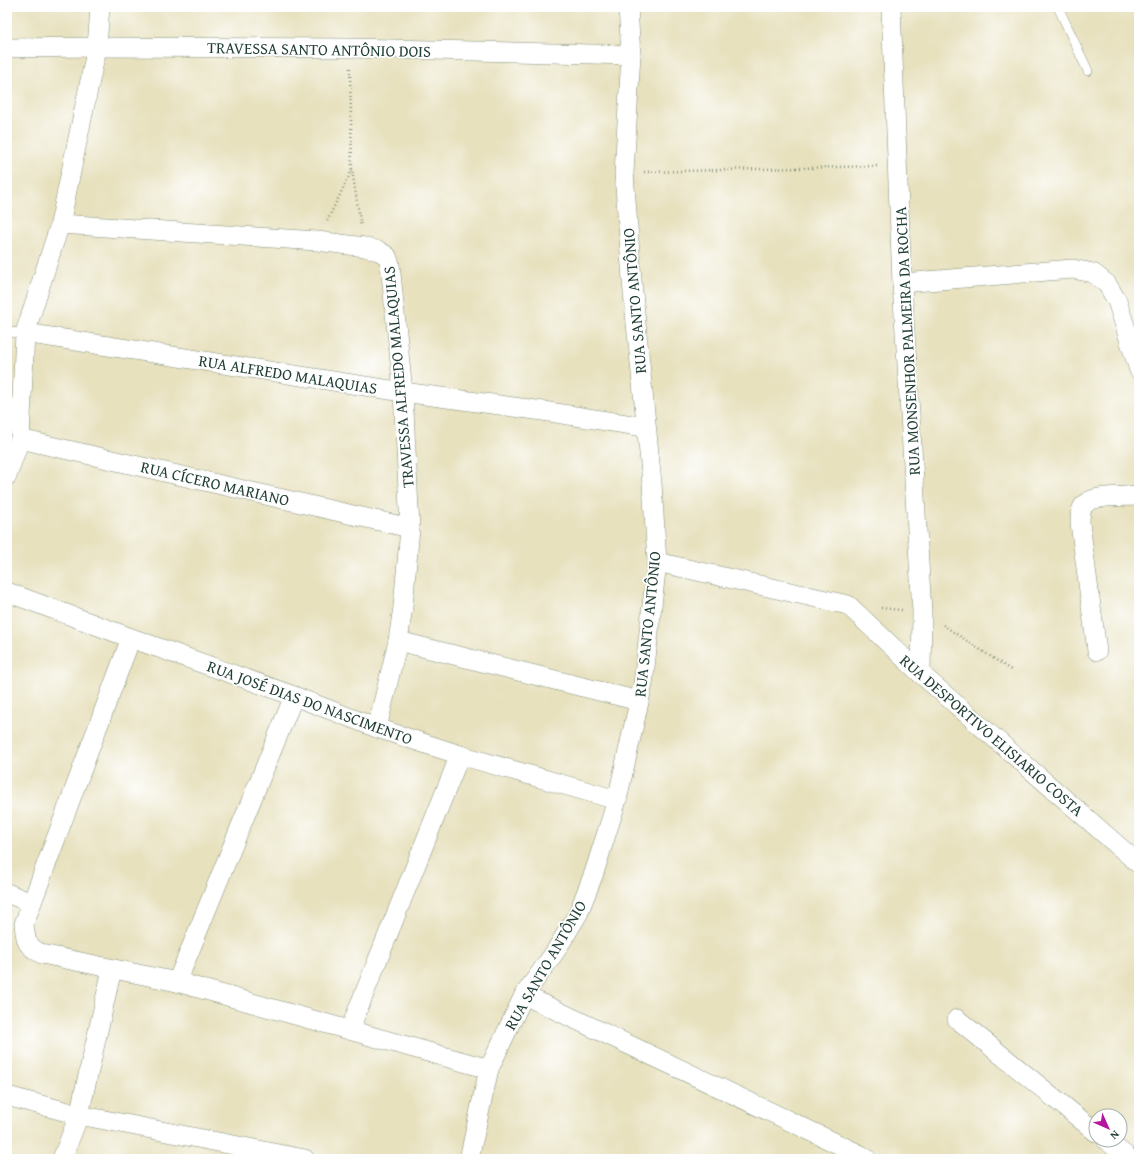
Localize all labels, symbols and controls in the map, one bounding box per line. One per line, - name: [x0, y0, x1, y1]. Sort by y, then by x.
- street label: TRAVESSA SANTO ANTÔNIO DOIS: [207, 35, 431, 63]
- street label: RUA MONSENHOR PALMEIRA DA ROCHA: [888, 206, 926, 476]
- street label: RUA SANTO ANTÔNIO: [616, 227, 652, 375]
- street label: TRAVESSA ALFREDO MALAQUIAS: [376, 265, 420, 489]
- street label: RUA ALFREDO MALAQUIAS: [197, 348, 379, 400]
- street label: RUA CÍCERO MARIANO: [138, 454, 292, 512]
- street label: RUA SANTO ANTÔNIO: [627, 550, 667, 698]
- street label: RUA DESPORTIVO ELISIARIO COSTA: [895, 648, 1089, 822]
- street label: RUA JOSÉ DIAS DO NASCIMENTO: [204, 654, 416, 750]
- street label: RUA SANTO ANTÔNIO: [498, 895, 592, 1034]
- north arrow: [1088, 1108, 1128, 1148]
- text: N: [1106, 1127, 1123, 1144]

